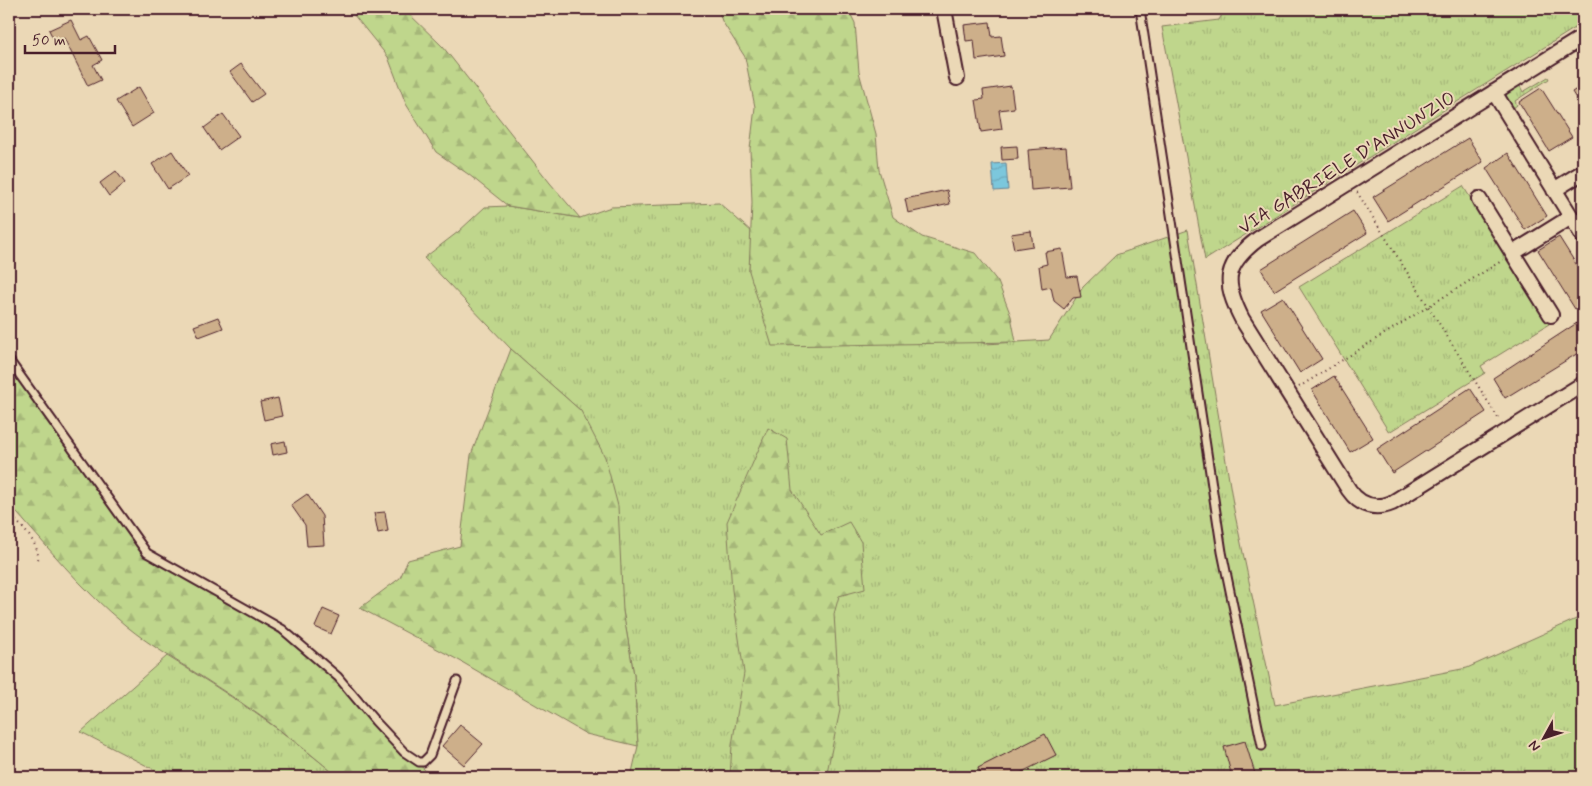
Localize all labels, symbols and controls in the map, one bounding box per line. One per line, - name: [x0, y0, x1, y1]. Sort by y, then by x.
- scale bar: [25, 22, 115, 54]
- text: 50 m: [32, 31, 66, 51]
- street label: VIA GABRIELE D'ANNUNZIO: [1234, 86, 1460, 240]
- north arrow: [1520, 714, 1570, 764]
- text: N: [1525, 736, 1545, 755]

